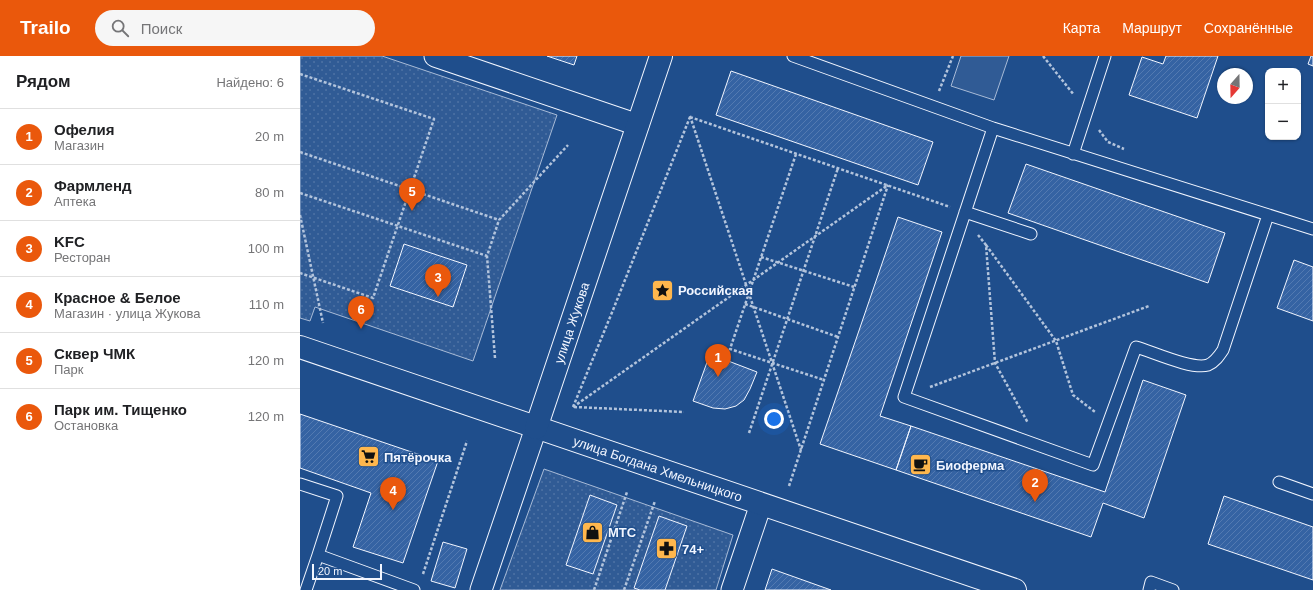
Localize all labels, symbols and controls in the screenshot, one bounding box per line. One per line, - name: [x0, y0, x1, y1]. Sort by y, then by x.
- search box: [95, 10, 375, 46]
- text: Trailo: [20, 17, 71, 38]
- icon: search: [109, 17, 131, 39]
- text: Поиск: [141, 20, 182, 37]
- text: Карта: [1063, 20, 1100, 36]
- text: Маршрут: [1122, 20, 1182, 36]
- text: Сохранённые: [1204, 20, 1293, 36]
- north arrow: [1217, 68, 1253, 104]
- map controls: [1265, 68, 1301, 140]
- button: +: [1265, 68, 1301, 104]
- text: Рядом: [16, 72, 71, 91]
- text: Найдено: 6: [216, 75, 284, 90]
- button: −: [1265, 104, 1301, 140]
- text: Офелия: [54, 121, 114, 138]
- text: 1: [25, 129, 33, 144]
- text: 20 m: [255, 129, 284, 144]
- text: Магазин: [54, 138, 104, 153]
- text: Фармленд: [54, 177, 131, 194]
- pin: 5: [399, 178, 425, 211]
- text: 2: [25, 185, 33, 200]
- text: 80 m: [255, 185, 284, 200]
- text: Аптека: [54, 194, 96, 209]
- text: KFC: [54, 233, 85, 250]
- text: 3: [25, 241, 33, 256]
- text: 100 m: [248, 241, 284, 256]
- text: Ресторан: [54, 250, 111, 265]
- pin: 3: [425, 264, 451, 297]
- place icon: Российская: [650, 277, 676, 303]
- street label: улица Жукова: [551, 279, 592, 365]
- place label: Российская: [678, 283, 753, 298]
- text: Красное & Белое: [54, 289, 181, 306]
- pin: 6: [348, 296, 374, 329]
- text: 4: [25, 297, 33, 312]
- text: 110 m: [249, 297, 284, 312]
- text: Магазин · улица Жукова: [54, 306, 200, 321]
- pin: 1: [705, 344, 731, 377]
- text: Сквер ЧМК: [54, 345, 135, 362]
- text: 5: [25, 353, 33, 368]
- text: 120 m: [248, 353, 284, 368]
- text: Парк: [54, 362, 84, 377]
- text: Парк им. Тищенко: [54, 401, 187, 418]
- text: 6: [25, 409, 33, 424]
- text: 120 m: [248, 409, 284, 424]
- your location: [764, 409, 784, 429]
- text: Остановка: [54, 418, 118, 433]
- street label: улица Богдана Хмельницкого: [571, 433, 744, 504]
- supermarket icon: Пятёрочка: [356, 444, 382, 470]
- place label: Пятёрочка: [384, 450, 452, 465]
- cafe icon: Биоферма: [908, 452, 934, 478]
- place label: Биоферма: [936, 458, 1005, 473]
- pin: 2: [1022, 469, 1048, 502]
- pin: 4: [380, 477, 406, 510]
- shop icon: МТС: [580, 519, 606, 545]
- place label: МТС: [608, 525, 637, 540]
- pharmacy icon: 74+: [653, 536, 679, 562]
- place label: 74+: [682, 542, 704, 557]
- scale bar: [312, 562, 382, 581]
- text: 20 m: [318, 565, 342, 577]

